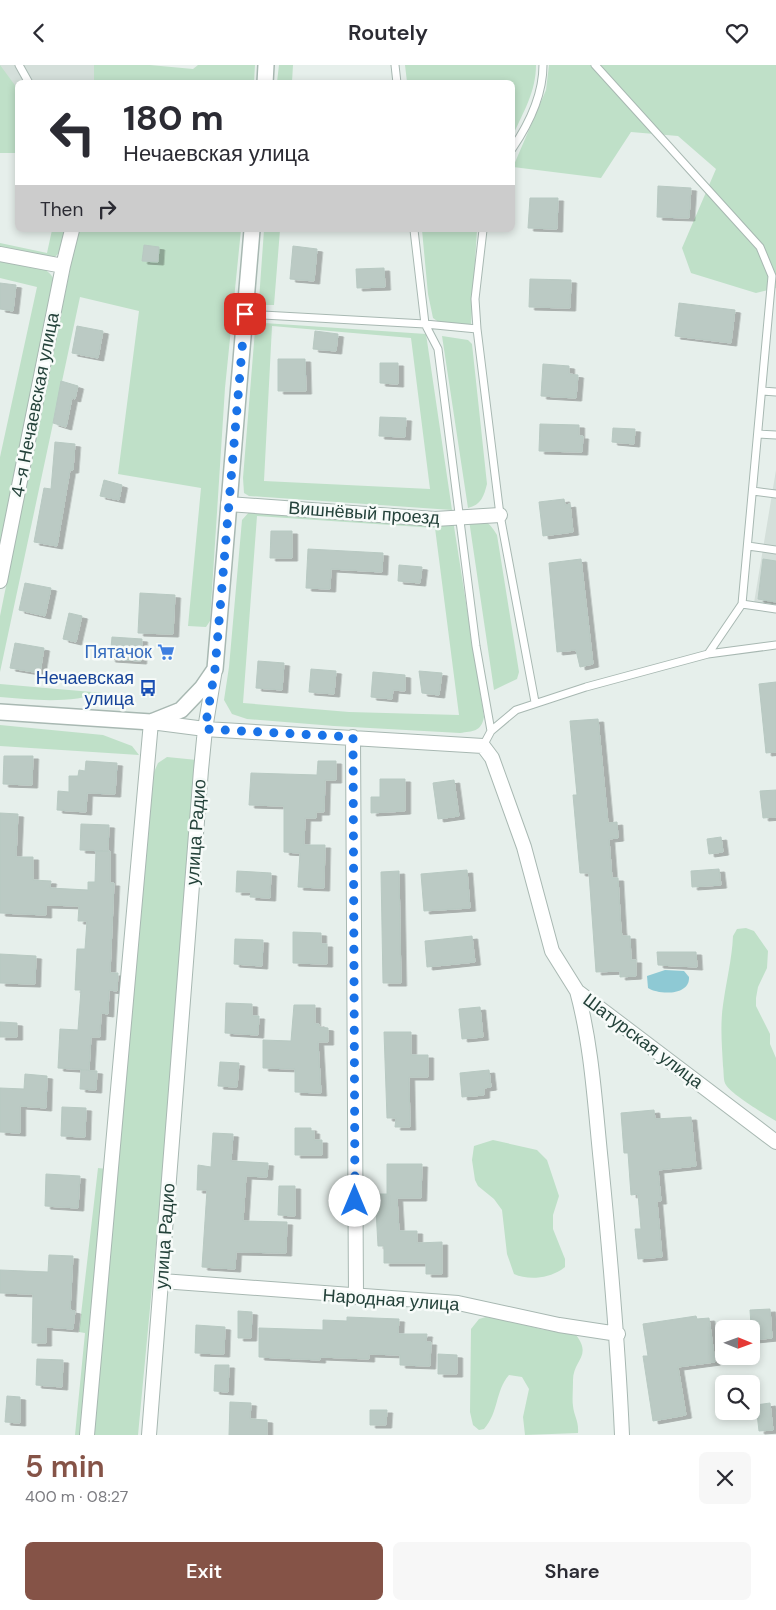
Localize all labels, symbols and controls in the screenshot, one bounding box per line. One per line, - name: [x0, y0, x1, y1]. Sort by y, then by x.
- text: Routely: [348, 18, 428, 47]
- icon: back: [25, 19, 53, 47]
- icon: heart: [723, 19, 751, 47]
- text: 180 m: [123, 95, 224, 141]
- icon: left: [40, 100, 105, 165]
- text: Нечаевская улица: [123, 139, 309, 168]
- icon: right: [93, 195, 121, 223]
- text: Then: [40, 197, 83, 222]
- pin: [224, 293, 266, 335]
- icon: arrive: [231, 300, 259, 328]
- street label: 4-я Нечаевская улица: [5, 310, 65, 499]
- street label: Вишнёвый проезд: [288, 496, 441, 530]
- place label: Пятачок: [84, 640, 152, 664]
- supermarket icon: Пятачок: [156, 642, 176, 662]
- place label: Нечаевская улица: [36, 666, 135, 711]
- bus stop icon: Нечаевская улица: [138, 678, 158, 698]
- street label: улица Радио: [180, 778, 212, 886]
- street label: Шатурская улица: [578, 988, 709, 1095]
- position arrow: [328, 1174, 380, 1226]
- street label: улица Радио: [149, 1182, 181, 1290]
- street label: Народная улица: [322, 1283, 461, 1317]
- north arrow: [715, 1320, 760, 1365]
- map controls: [715, 1320, 760, 1420]
- button: search: [715, 1375, 760, 1420]
- text: 5 min: [25, 1447, 105, 1486]
- button: close: [699, 1452, 751, 1504]
- text: 400 m · 08:27: [25, 1486, 128, 1507]
- button: Exit: [25, 1542, 383, 1600]
- button: Share: [393, 1542, 751, 1600]

